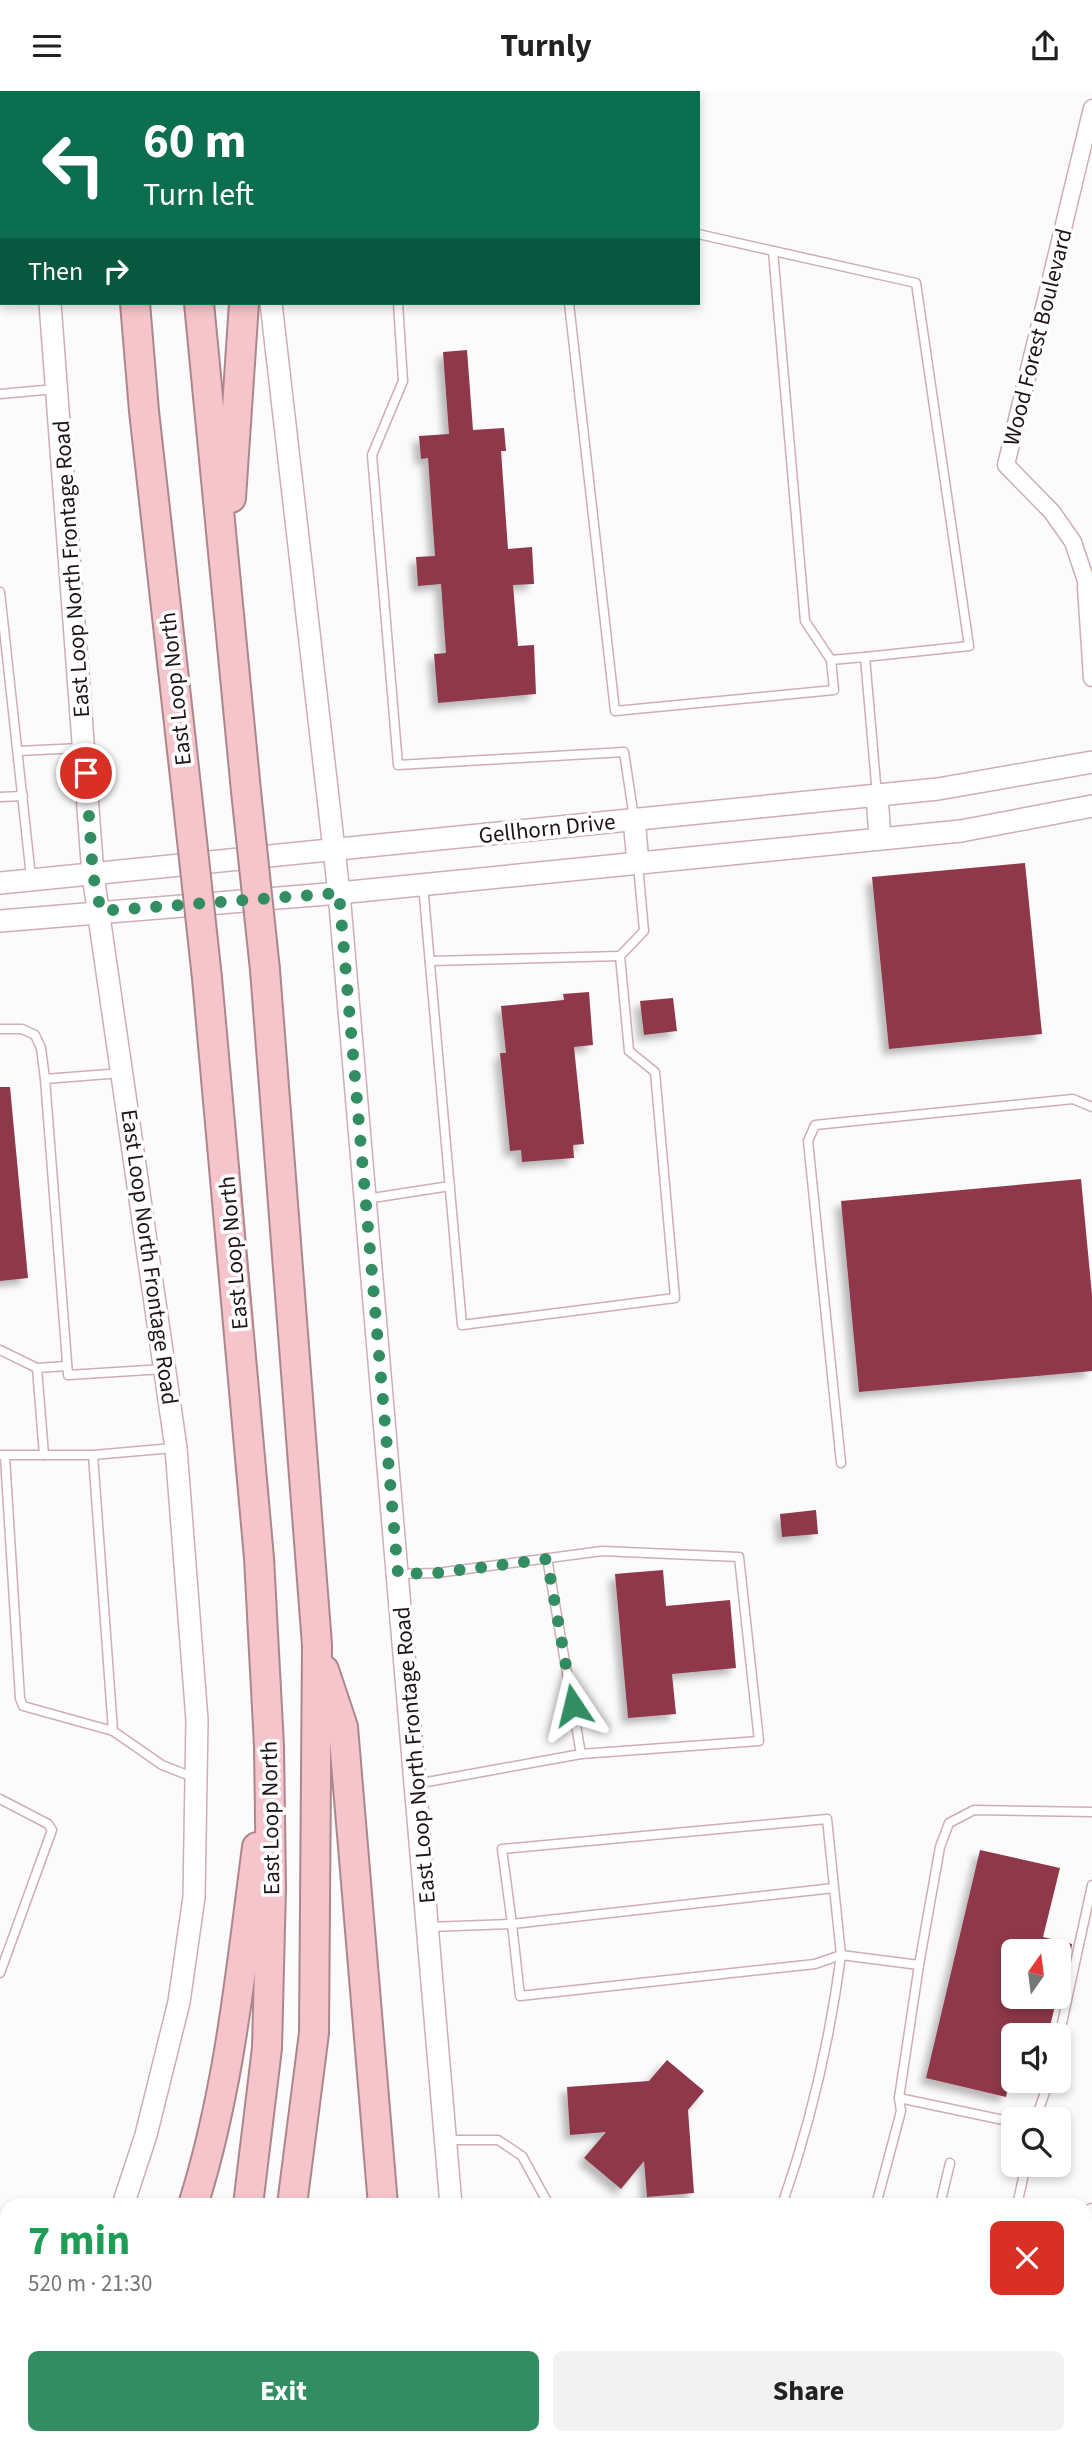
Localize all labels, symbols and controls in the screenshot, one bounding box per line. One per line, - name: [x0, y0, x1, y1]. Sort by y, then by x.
- text: Turnly: [500, 23, 592, 69]
- icon: menu: [28, 27, 66, 65]
- icon: share: [1026, 27, 1064, 65]
- text: 60 m: [143, 107, 247, 177]
- icon: left: [28, 119, 119, 210]
- text: Turn left: [143, 172, 254, 218]
- street label: Wood Forest Boulevard: [995, 225, 1080, 449]
- icon: right: [97, 252, 135, 290]
- text: Then: [28, 253, 83, 290]
- street label: East Loop North Frontage Road: [45, 419, 98, 719]
- street label: East Loop North: [151, 611, 200, 767]
- pin: [56, 743, 116, 803]
- icon: arrive: [67, 754, 105, 792]
- street label: Gellhorn Drive: [477, 805, 617, 852]
- street label: East Loop North Frontage Road: [112, 1107, 187, 1407]
- street label: East Loop North: [210, 1175, 257, 1331]
- street label: East Loop North Frontage Road: [385, 1605, 444, 1905]
- position arrow: [536, 1668, 610, 1742]
- street label: East Loop North: [253, 1741, 288, 1895]
- north arrow: [1001, 1939, 1071, 2009]
- map controls: [1001, 1939, 1071, 2177]
- button: sound: [1001, 2023, 1071, 2093]
- button: search: [1001, 2107, 1071, 2177]
- text: 7 min: [28, 2211, 130, 2271]
- button: close: [990, 2221, 1064, 2295]
- text: 520 m · 21:30: [28, 2267, 152, 2300]
- button: Exit: [28, 2351, 539, 2431]
- button: Share: [553, 2351, 1064, 2431]

